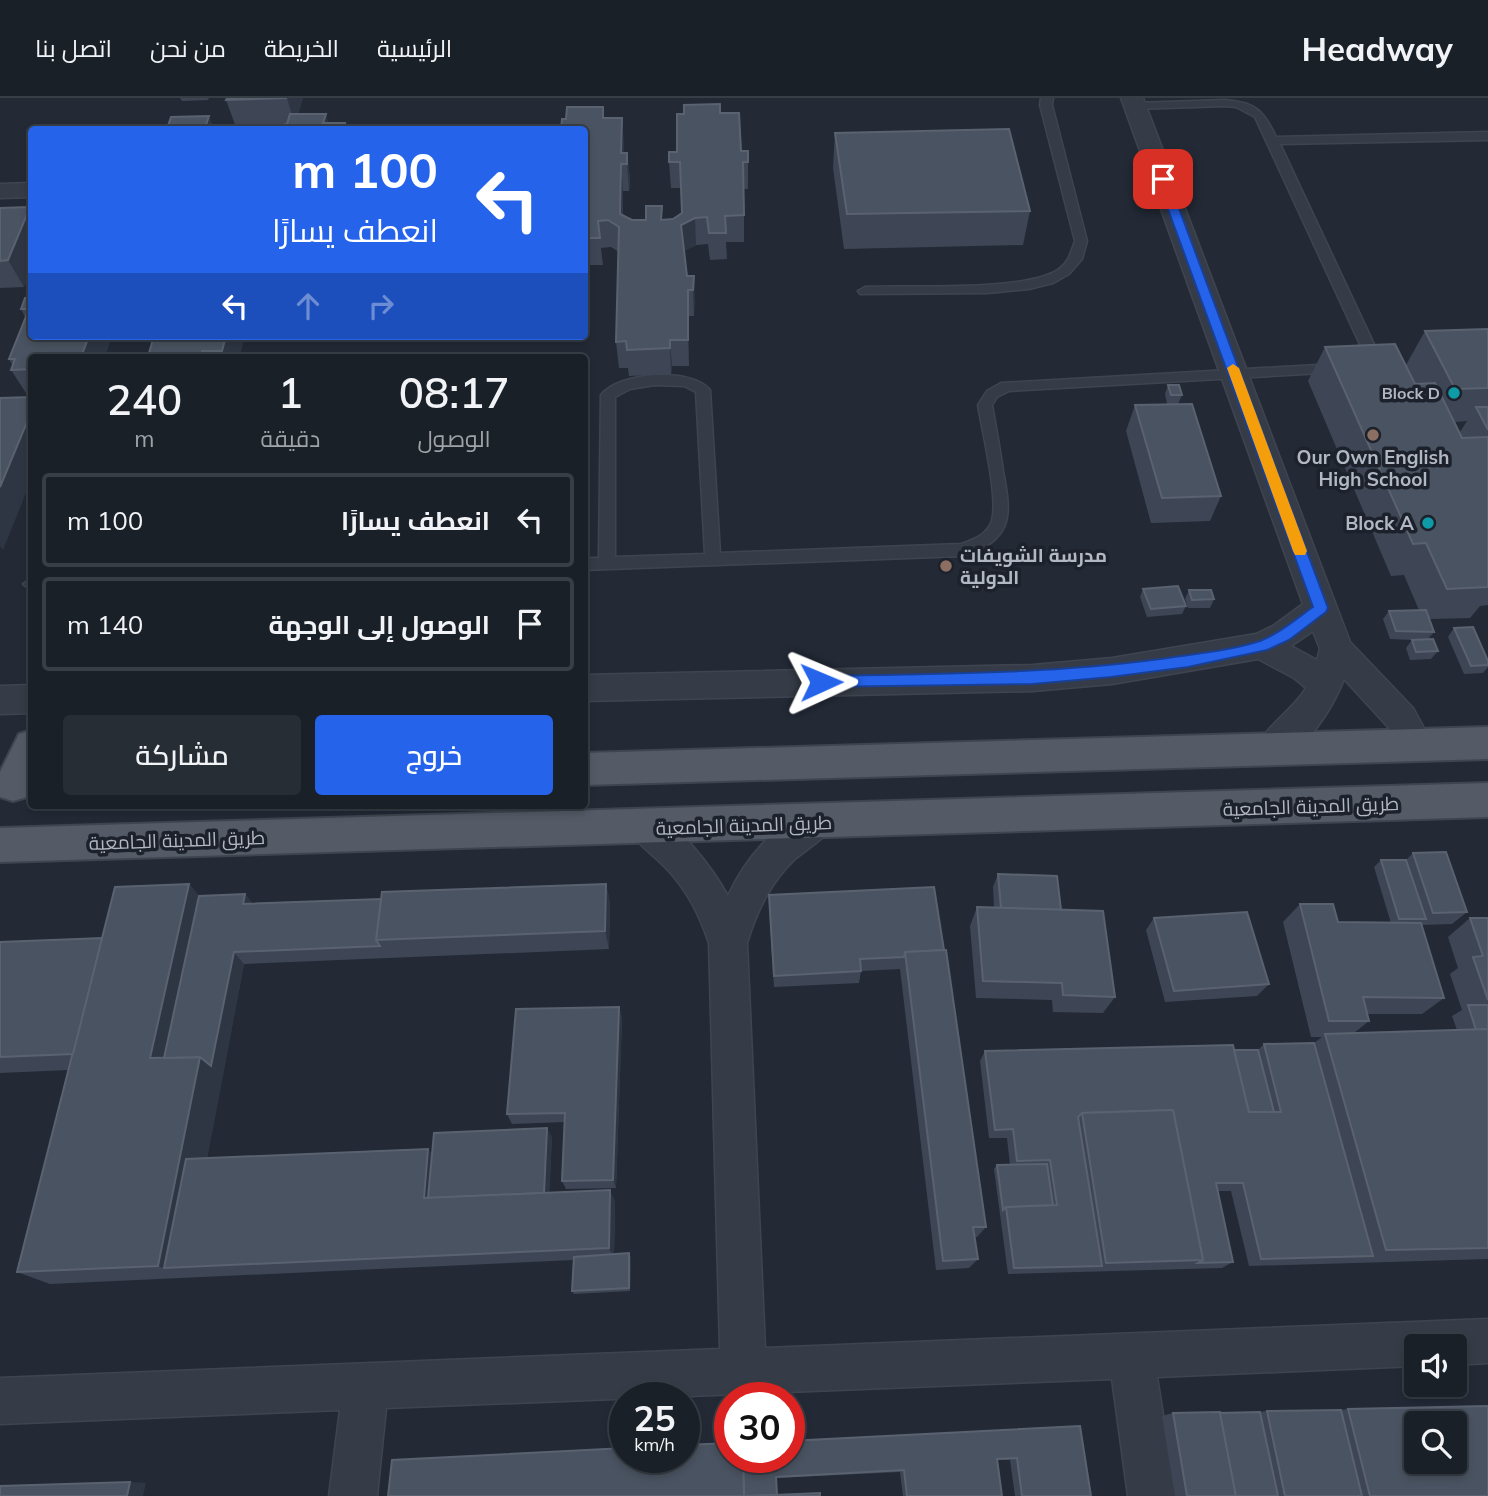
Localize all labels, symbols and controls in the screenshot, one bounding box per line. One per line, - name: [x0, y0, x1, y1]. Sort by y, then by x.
- text: Headway: [1301, 28, 1453, 69]
- text: اتصل بنا: [35, 33, 112, 63]
- text: من نحن: [150, 33, 226, 63]
- text: الخريطة: [264, 33, 339, 63]
- text: الرئيسية: [377, 33, 452, 63]
- text: 100 m: [292, 139, 438, 200]
- pin: [1133, 149, 1193, 209]
- icon: left: [462, 154, 553, 245]
- icon: arrive: [1144, 160, 1182, 198]
- text: انعطف يسارًا: [272, 210, 438, 250]
- icon: left: [216, 287, 254, 325]
- icon: ahead: [289, 287, 327, 325]
- icon: right: [362, 287, 400, 325]
- text: 1: [278, 366, 303, 419]
- text: 08:17: [399, 366, 510, 419]
- text: 240: [106, 373, 182, 426]
- place label: Block D: [1382, 383, 1440, 403]
- marker: Block D: [1446, 385, 1462, 401]
- text: m: [134, 424, 154, 453]
- text: دقيقة: [261, 424, 320, 453]
- text: الوصول: [418, 424, 491, 453]
- marker: Our Own English High School: [1365, 427, 1381, 443]
- place label: Our Own English High School: [1297, 445, 1449, 491]
- icon: left: [511, 501, 549, 539]
- text: 100 m: [67, 504, 143, 537]
- text: انعطف يسارًا: [341, 504, 490, 537]
- place label: Block A: [1345, 511, 1415, 535]
- marker: Block A: [1420, 515, 1436, 531]
- place label: مدرسة الشويفات الدولية: [960, 543, 1107, 589]
- marker: مدرسة الشويفات الدولية: [938, 558, 954, 574]
- icon: arrive: [511, 605, 549, 643]
- text: 140 m: [67, 608, 143, 641]
- text: الوصول إلى الوجهة: [269, 608, 490, 641]
- position arrow: [784, 645, 858, 719]
- button: مشاركة: [63, 715, 301, 795]
- button: خروج: [315, 715, 553, 795]
- street label: طريق المدينة الجامعية: [1222, 791, 1400, 822]
- street label: طريق المدينة الجامعية: [655, 810, 833, 841]
- street label: طريق المدينة الجامعية: [88, 825, 266, 856]
- map controls: [1404, 1334, 1467, 1474]
- button: sound: [1404, 1334, 1467, 1397]
- speed limit sign: 30: [714, 1382, 805, 1473]
- text: 25: [633, 1396, 676, 1440]
- button: search: [1404, 1411, 1467, 1474]
- text: km/h: [634, 1433, 675, 1456]

